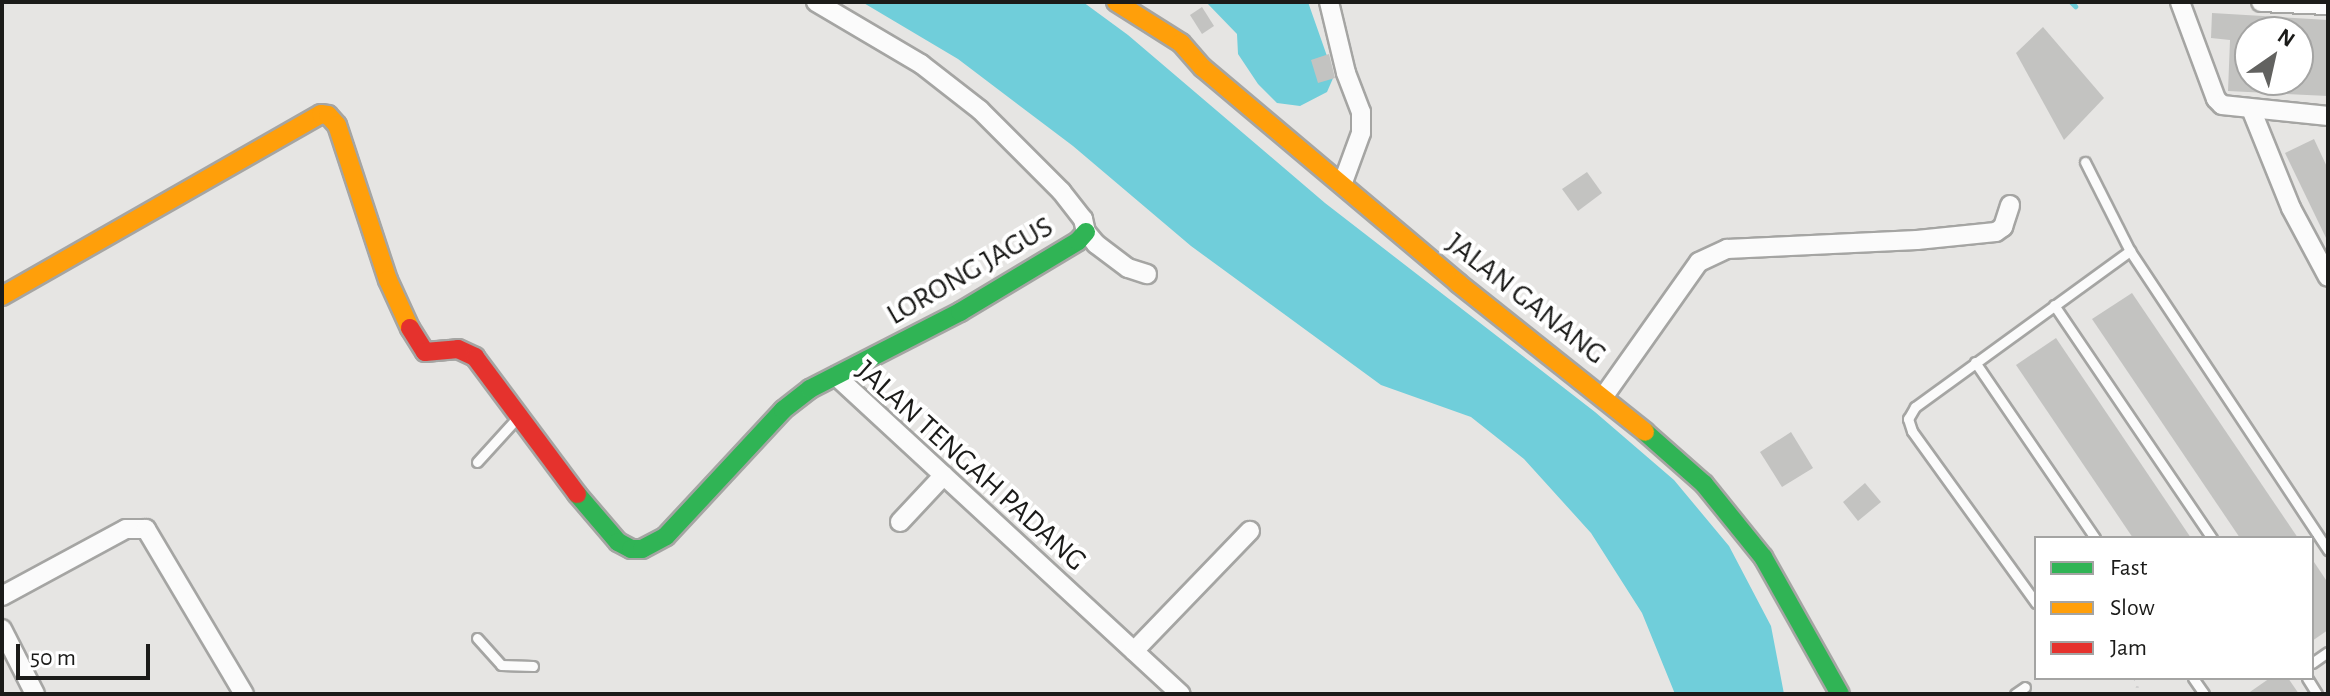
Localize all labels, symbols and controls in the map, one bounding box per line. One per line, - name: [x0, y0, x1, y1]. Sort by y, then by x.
- north arrow: [2234, 16, 2314, 96]
- text: N: [2274, 24, 2299, 51]
- street label: LORONG JAGUS: [880, 209, 1060, 333]
- street label: JALAN GANANG: [1439, 225, 1613, 373]
- street label: JALAN TENGAH PADANG: [848, 353, 1094, 579]
- legend: [2034, 536, 2314, 680]
- text: Fast: [2110, 556, 2147, 580]
- text: Slow: [2110, 596, 2155, 620]
- scale bar: [20, 628, 154, 678]
- text: Jam: [2110, 636, 2147, 660]
- text: 50 m: [30, 646, 76, 670]

